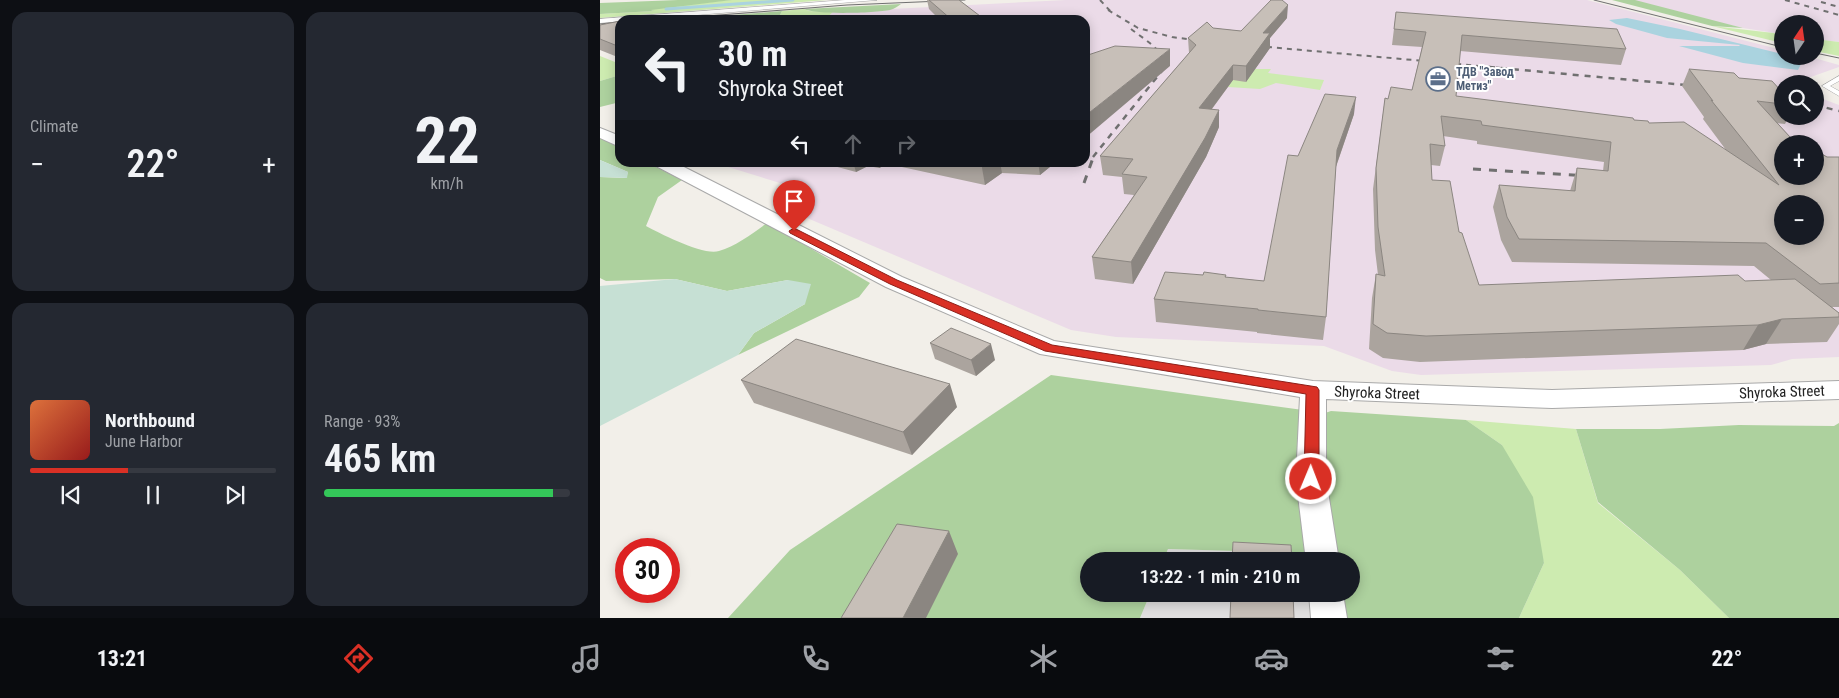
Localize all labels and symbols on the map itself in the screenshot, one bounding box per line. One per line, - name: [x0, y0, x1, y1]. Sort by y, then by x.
- north arrow: [1774, 15, 1824, 65]
- place label: ТДВ "Завод Метиз": [1456, 65, 1514, 93]
- office icon: ТДВ "Завод Метиз": [1425, 66, 1451, 92]
- pin: [773, 180, 815, 231]
- street label: Shyroka Street: [1739, 382, 1825, 402]
- street label: Shyroka Street: [1334, 383, 1420, 403]
- position arrow: [1284, 452, 1336, 504]
- speed limit sign: 30: [615, 538, 680, 603]

